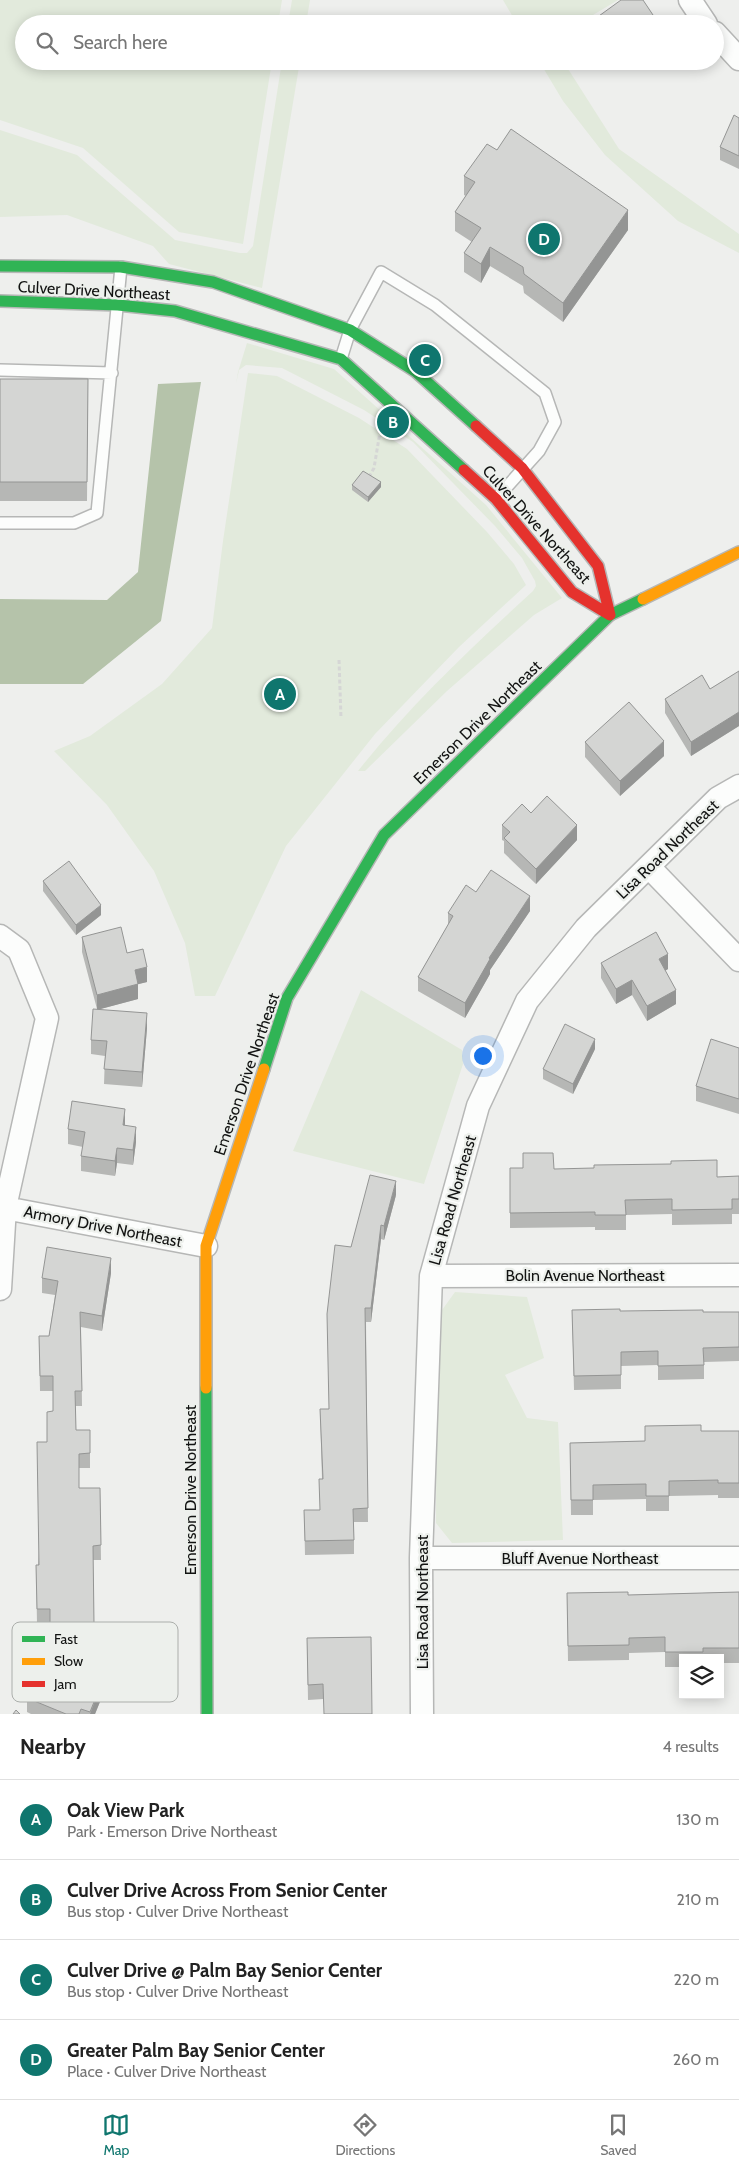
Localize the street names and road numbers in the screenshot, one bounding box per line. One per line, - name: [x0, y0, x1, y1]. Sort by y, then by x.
- street label: Culver Drive Northeast: [17, 277, 171, 304]
- street label: Culver Drive Northeast: [479, 461, 595, 588]
- street label: Emerson Drive Northeast: [409, 656, 546, 788]
- street label: Lisa Road Northeast: [612, 795, 723, 903]
- street label: Emerson Drive Northeast: [210, 990, 283, 1158]
- street label: Lisa Road Northeast: [425, 1132, 480, 1267]
- street label: Armory Drive Northeast: [22, 1202, 184, 1251]
- street label: Bolin Avenue Northeast: [505, 1266, 665, 1285]
- street label: Emerson Drive Northeast: [181, 1404, 200, 1575]
- street label: Lisa Road Northeast: [413, 1534, 432, 1669]
- street label: Bluff Avenue Northeast: [502, 1549, 659, 1568]

